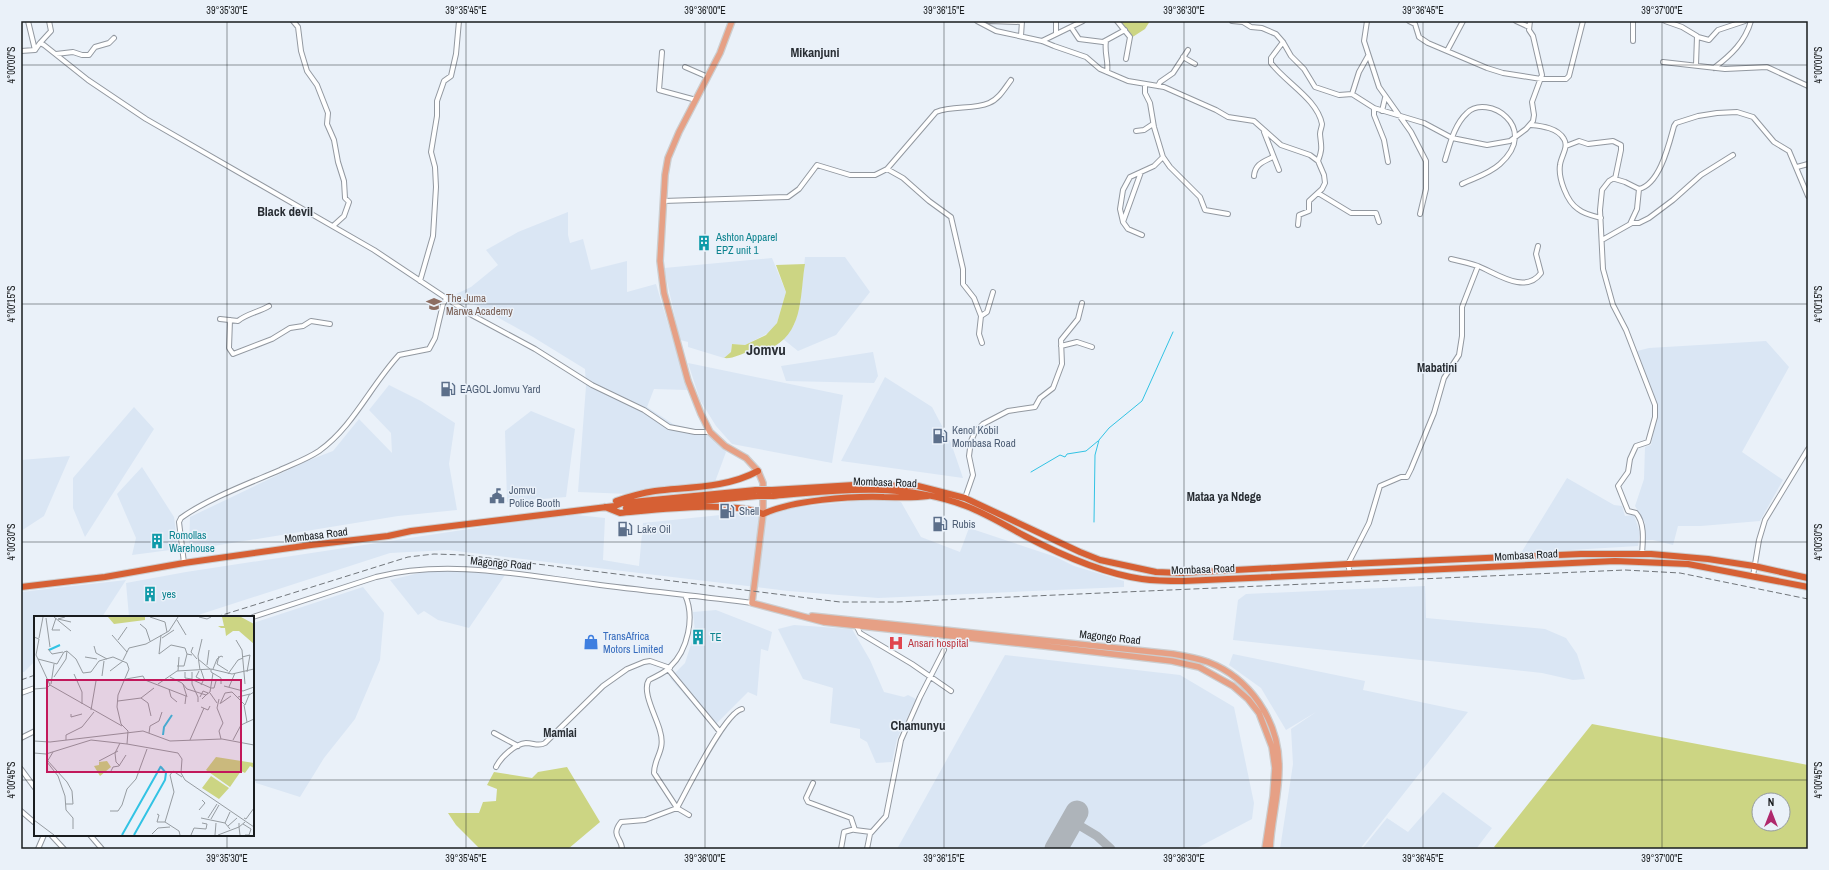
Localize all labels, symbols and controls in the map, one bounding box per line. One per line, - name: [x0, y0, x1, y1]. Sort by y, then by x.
- text: 39°35'30"E: [206, 4, 248, 17]
- text: 39°35'45"E: [445, 4, 487, 17]
- text: 39°36'00"E: [684, 4, 726, 17]
- text: 39°36'15"E: [923, 4, 965, 17]
- text: 39°36'30"E: [1163, 4, 1205, 17]
- text: 39°36'45"E: [1402, 4, 1444, 17]
- text: 39°37'00"E: [1641, 4, 1683, 17]
- district label: Mikanjuni: [790, 44, 840, 61]
- text: 4°00'00"S: [5, 46, 18, 83]
- text: 4°00'00"S: [1812, 46, 1825, 83]
- district label: Black devil: [257, 203, 313, 220]
- place label: Ashton Apparel EPZ unit 1: [715, 230, 777, 257]
- building icon: Ashton Apparel EPZ unit 1: [695, 234, 713, 252]
- text: 4°00'15"S: [5, 285, 18, 322]
- text: 4°00'15"S: [1812, 285, 1825, 322]
- place label: The Juma Marwa Academy: [446, 291, 513, 318]
- school or university icon: The Juma Marwa Academy: [425, 295, 443, 313]
- district label: Jomvu: [746, 339, 786, 360]
- district label: Mabatini: [1417, 360, 1457, 376]
- fuel station icon: EAGOL Jomvu Yard: [439, 380, 457, 398]
- place label: EAGOL Jomvu Yard: [460, 382, 541, 396]
- place label: Kenol Kobil Mombasa Road: [952, 423, 1016, 450]
- fuel station icon: Kenol Kobil Mombasa Road: [931, 427, 949, 445]
- street label: Mombasa Road: [853, 474, 917, 490]
- place label: Jomvu Police Booth: [509, 483, 560, 510]
- public building icon: Jomvu Police Booth: [488, 487, 506, 505]
- district label: Mataa ya Ndege: [1187, 489, 1262, 505]
- fuel station icon: Shell: [718, 502, 736, 520]
- place label: Shell: [739, 504, 759, 518]
- fuel station icon: Rubis: [931, 515, 949, 533]
- place label: Rubis: [952, 517, 976, 531]
- fuel station icon: Lake Oil: [616, 520, 634, 538]
- place label: Lake Oil: [637, 522, 671, 536]
- text: 4°00'30"S: [5, 523, 18, 560]
- text: 4°00'30"S: [1812, 523, 1825, 560]
- street label: Mombasa Road: [284, 524, 348, 546]
- place label: Romollas Warehouse: [169, 528, 215, 555]
- building icon: Romollas Warehouse: [148, 532, 166, 550]
- street label: Mombasa Road: [1494, 546, 1558, 564]
- street label: Magongo Road: [470, 553, 532, 573]
- street label: Mombasa Road: [1171, 561, 1235, 577]
- building icon: yes: [141, 585, 159, 603]
- place label: yes: [162, 587, 177, 601]
- inset map: [34, 616, 254, 836]
- street label: Magongo Road: [1079, 627, 1141, 647]
- building icon: TE: [689, 628, 707, 646]
- place label: TransAfrica Motors Limited: [603, 629, 663, 656]
- place label: TE: [710, 630, 722, 644]
- shop icon: TransAfrica Motors Limited: [582, 633, 600, 651]
- hospital icon: Ansari hospital: [887, 634, 905, 652]
- place label: Ansari hospital: [907, 636, 968, 650]
- district label: Chamunyu: [890, 717, 946, 734]
- district label: Mamlai: [543, 725, 577, 741]
- text: 4°00'45"S: [5, 761, 18, 798]
- text: 4°00'45"S: [1812, 761, 1825, 798]
- north arrow: [1751, 792, 1791, 832]
- text: N: [1768, 795, 1774, 809]
- text: 39°35'30"E: [206, 852, 248, 865]
- text: 39°35'45"E: [445, 852, 487, 865]
- text: 39°36'00"E: [684, 852, 726, 865]
- text: 39°36'15"E: [923, 852, 965, 865]
- text: 39°36'30"E: [1163, 852, 1205, 865]
- text: 39°36'45"E: [1402, 852, 1444, 865]
- text: 39°37'00"E: [1641, 852, 1683, 865]

